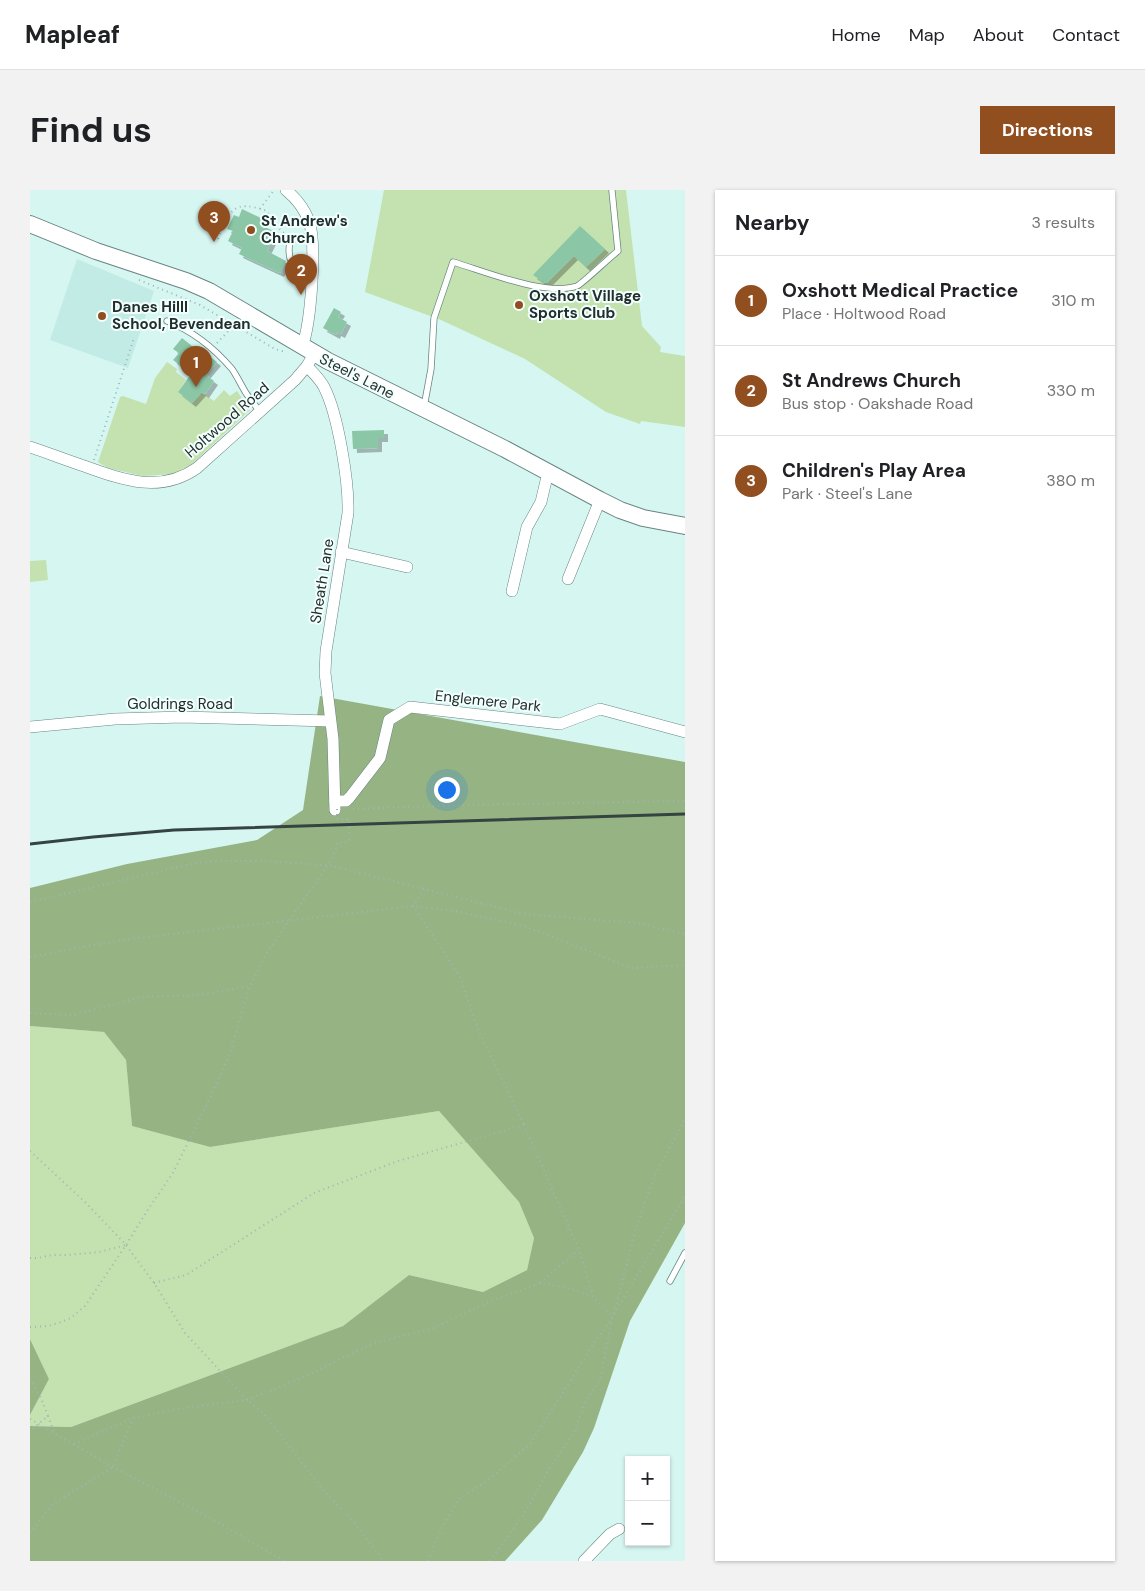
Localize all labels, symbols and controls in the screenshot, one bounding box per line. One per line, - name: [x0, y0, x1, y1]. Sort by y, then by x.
- text: Mapleaf: [25, 19, 120, 50]
- text: Home: [831, 23, 881, 47]
- text: Map: [909, 23, 945, 47]
- text: About: [973, 23, 1024, 47]
- text: Contact: [1052, 23, 1120, 47]
- button: Directions: [980, 106, 1115, 154]
- text: Find us: [30, 107, 152, 153]
- pin: 3: [198, 201, 230, 242]
- text: Nearby: [735, 209, 809, 237]
- place label: St Andrew's Church: [261, 211, 348, 248]
- text: 3 results: [1032, 212, 1095, 233]
- marker: St Andrew's Church: [245, 224, 257, 236]
- pin: 2: [285, 254, 317, 295]
- text: Oxshott Medical Practice: [782, 278, 1018, 303]
- place label: Oxshott Village Sports Club: [529, 286, 641, 323]
- text: 1: [748, 290, 754, 311]
- text: 310 m: [1051, 290, 1095, 311]
- place label: Danes Hilll School, Bevendean: [112, 297, 251, 334]
- marker: Oxshott Village Sports Club: [513, 299, 525, 311]
- text: Place · Holtwood Road: [782, 303, 946, 324]
- marker: Danes Hilll School, Bevendean: [96, 310, 108, 322]
- pin: 1: [180, 346, 212, 387]
- street label: Steel's Lane: [316, 349, 398, 403]
- text: St Andrews Church: [782, 368, 961, 393]
- street label: Holtwood Road: [181, 378, 273, 462]
- text: 2: [746, 380, 756, 401]
- text: 330 m: [1047, 380, 1095, 401]
- text: Bus stop · Oakshade Road: [782, 393, 973, 414]
- text: Children's Play Area: [782, 458, 966, 483]
- text: 3: [746, 470, 756, 491]
- text: 380 m: [1046, 470, 1095, 491]
- text: Park · Steel's Lane: [782, 483, 913, 504]
- street label: Sheath Lane: [305, 537, 339, 625]
- street label: Englemere Park: [434, 685, 542, 717]
- street label: Goldrings Road: [127, 694, 233, 714]
- your location: [434, 777, 460, 803]
- map controls: [625, 1456, 670, 1546]
- button: +: [625, 1456, 670, 1501]
- button: −: [625, 1501, 670, 1546]

